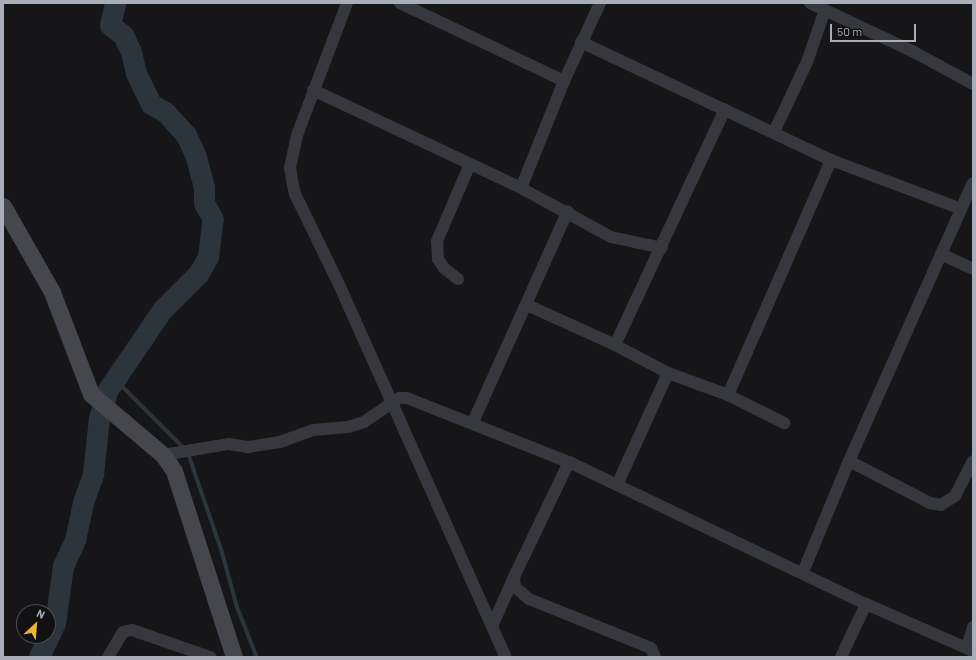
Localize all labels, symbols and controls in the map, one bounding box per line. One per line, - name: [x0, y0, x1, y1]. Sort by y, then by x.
- scale bar: [832, 16, 918, 42]
- text: 50 m: [837, 24, 862, 38]
- north arrow: [16, 604, 56, 644]
- text: N: [35, 606, 47, 621]

